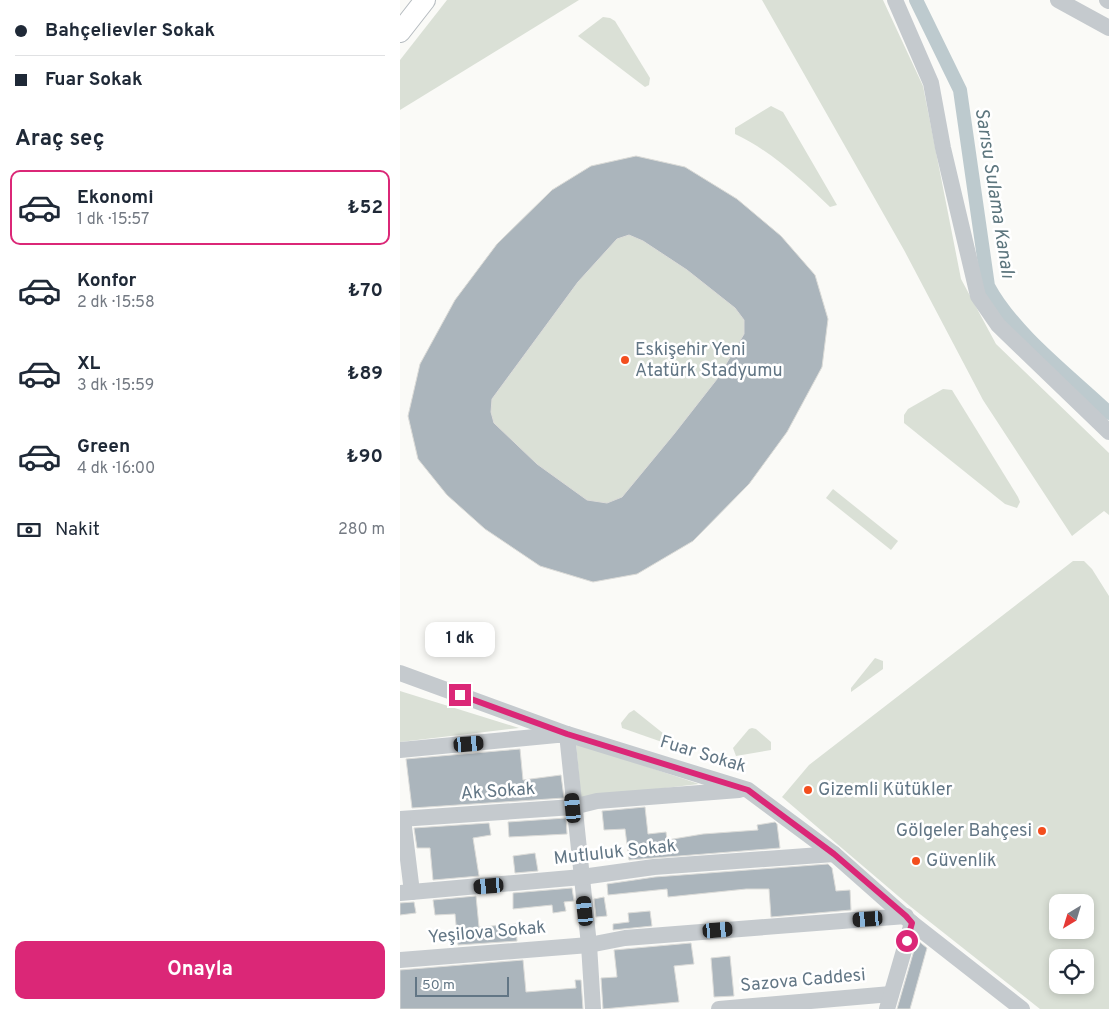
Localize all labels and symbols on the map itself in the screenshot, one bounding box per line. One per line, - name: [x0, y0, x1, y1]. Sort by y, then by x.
- water label: Sarısu Sulama Kanalı: [969, 106, 1019, 280]
- place label: Eskişehir Yeni Atatürk Stadyumu: [635, 339, 783, 383]
- marker: Eskişehir Yeni Atatürk Stadyumu: [619, 354, 631, 366]
- callout: 1 dk: [425, 622, 495, 658]
- route end: [449, 684, 471, 706]
- street label: Fuar Sokak: [657, 731, 749, 779]
- car: [453, 735, 484, 753]
- street label: Ak Sokak: [460, 778, 536, 806]
- place label: Gizemli Kütükler: [818, 779, 953, 802]
- marker: Gizemli Kütükler: [802, 784, 814, 796]
- car: [564, 792, 581, 824]
- place label: Gölgeler Bahçesi: [896, 820, 1032, 843]
- marker: Gölgeler Bahçesi: [1036, 825, 1048, 837]
- street label: Mutluluk Sokak: [553, 835, 677, 871]
- place label: Güvenlik: [926, 850, 997, 873]
- marker: Güvenlik: [910, 855, 922, 867]
- car: [473, 877, 504, 895]
- north arrow: [1049, 894, 1094, 939]
- car: [575, 895, 594, 927]
- car: [852, 910, 883, 928]
- street label: Yeşilova Sokak: [427, 916, 547, 950]
- car: [702, 921, 733, 939]
- route start: [896, 930, 918, 952]
- street label: Sazova Caddesi: [739, 964, 867, 998]
- scale bar: [415, 974, 509, 997]

